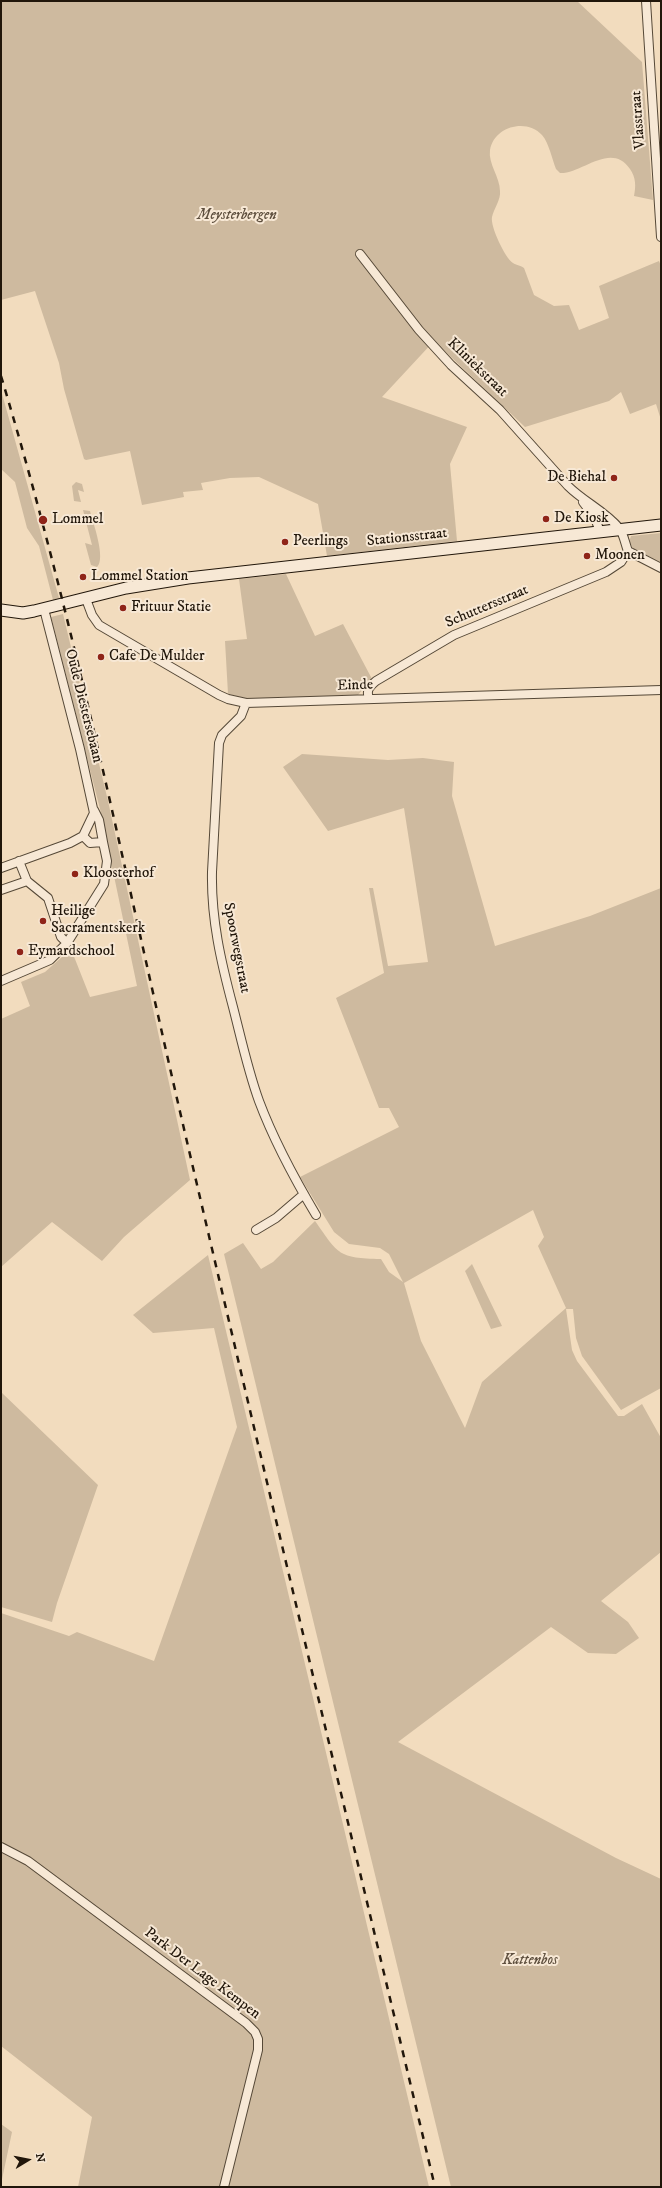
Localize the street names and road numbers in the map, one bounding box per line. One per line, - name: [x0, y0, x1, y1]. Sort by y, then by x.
- street label: Vlasstraat: [628, 90, 650, 150]
- street label: Kliniekstraat: [443, 335, 511, 401]
- street label: Stationsstraat: [366, 525, 448, 551]
- street label: Schuttersstraat: [443, 581, 531, 633]
- street label: Oude Diestersebaan: [60, 647, 106, 765]
- street label: Einde: [337, 676, 373, 696]
- street label: Spoorwegstraat: [218, 901, 254, 995]
- street label: Park Der Lage Kempen: [140, 1924, 264, 2024]

